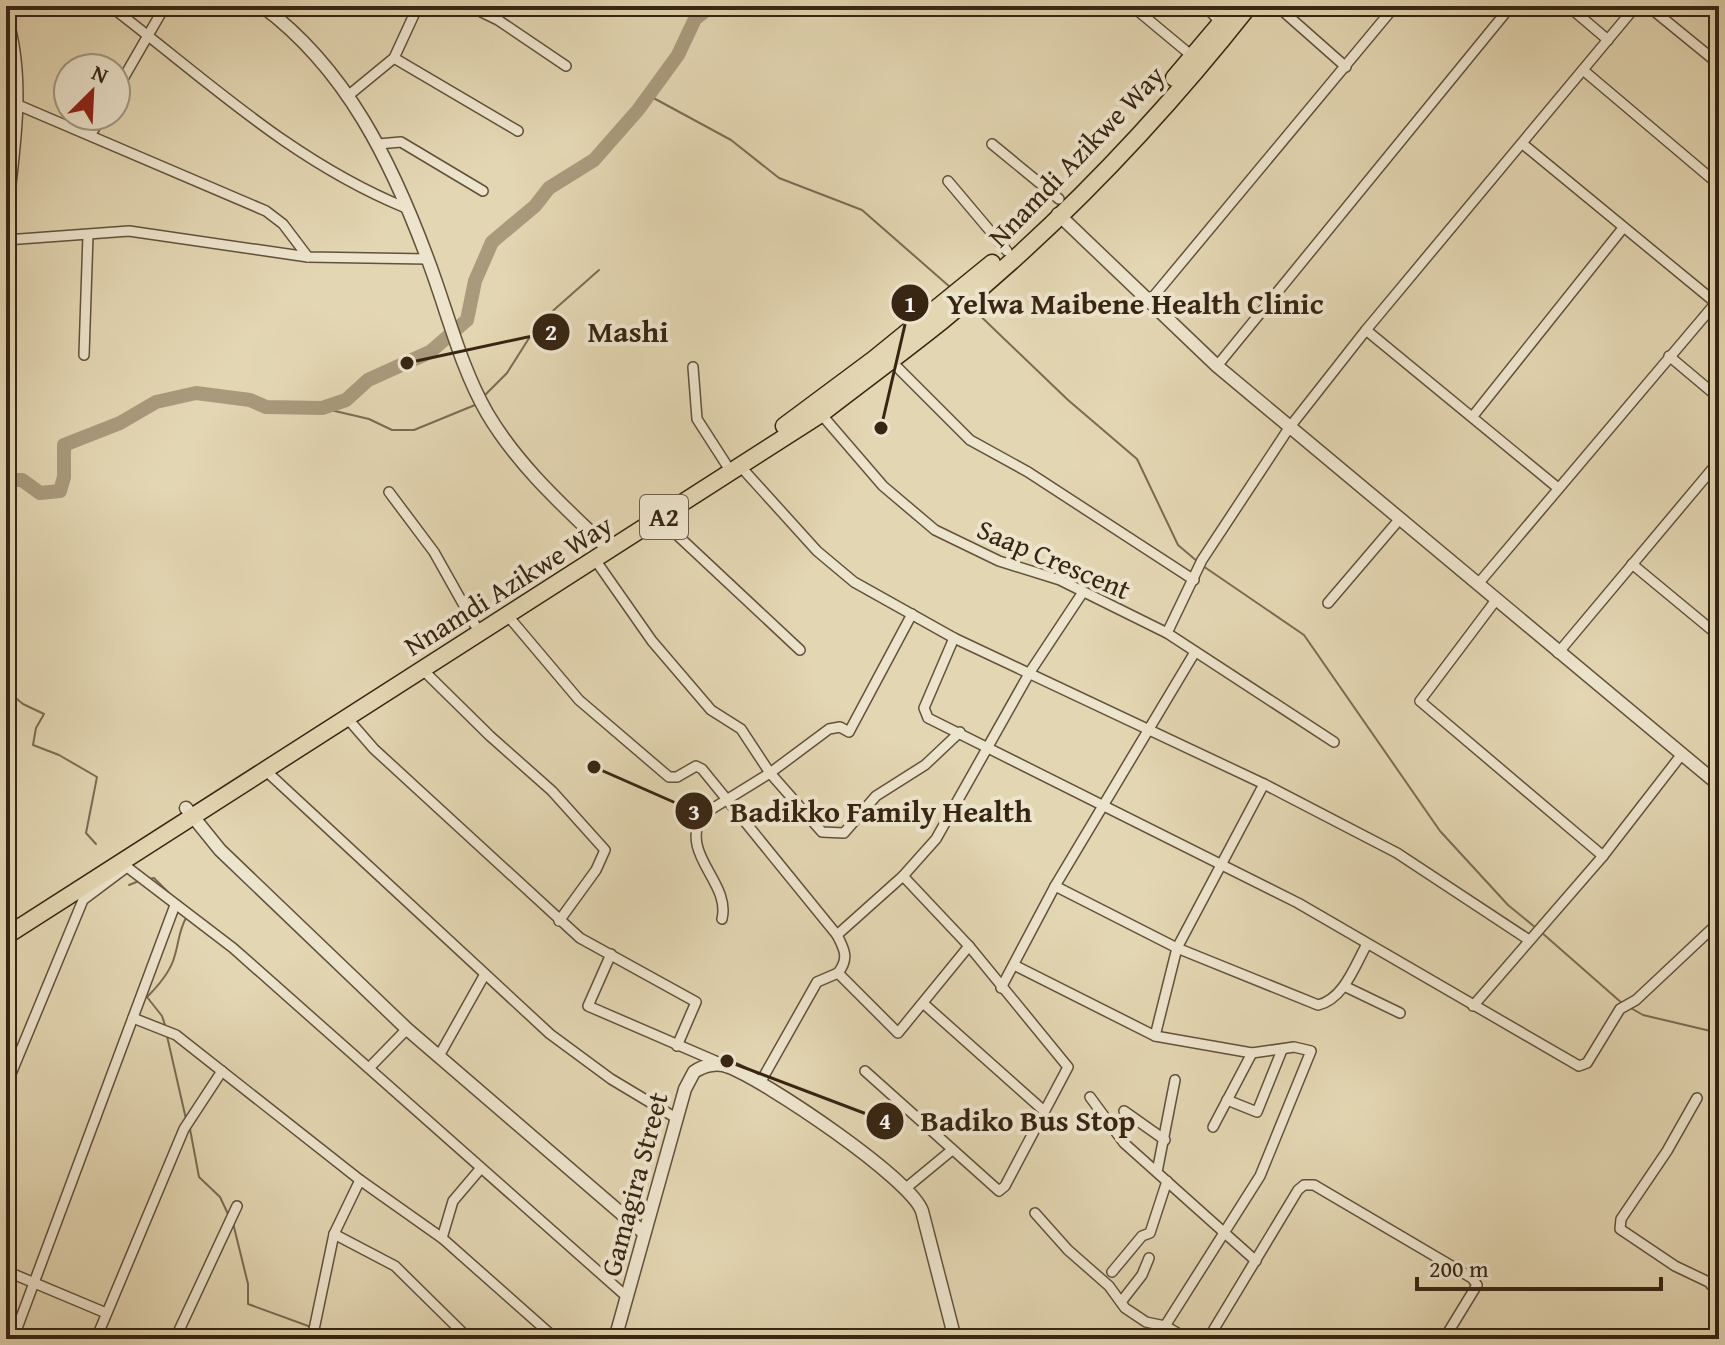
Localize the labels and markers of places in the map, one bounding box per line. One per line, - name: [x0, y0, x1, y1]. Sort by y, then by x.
- callout: Yelwa Maibene Health Clinic: [890, 276, 1339, 330]
- callout: Mashi: [531, 305, 684, 359]
- callout: Badikko Family Health: [674, 784, 1048, 838]
- callout: Badiko Bus Stop: [865, 1094, 1151, 1148]

